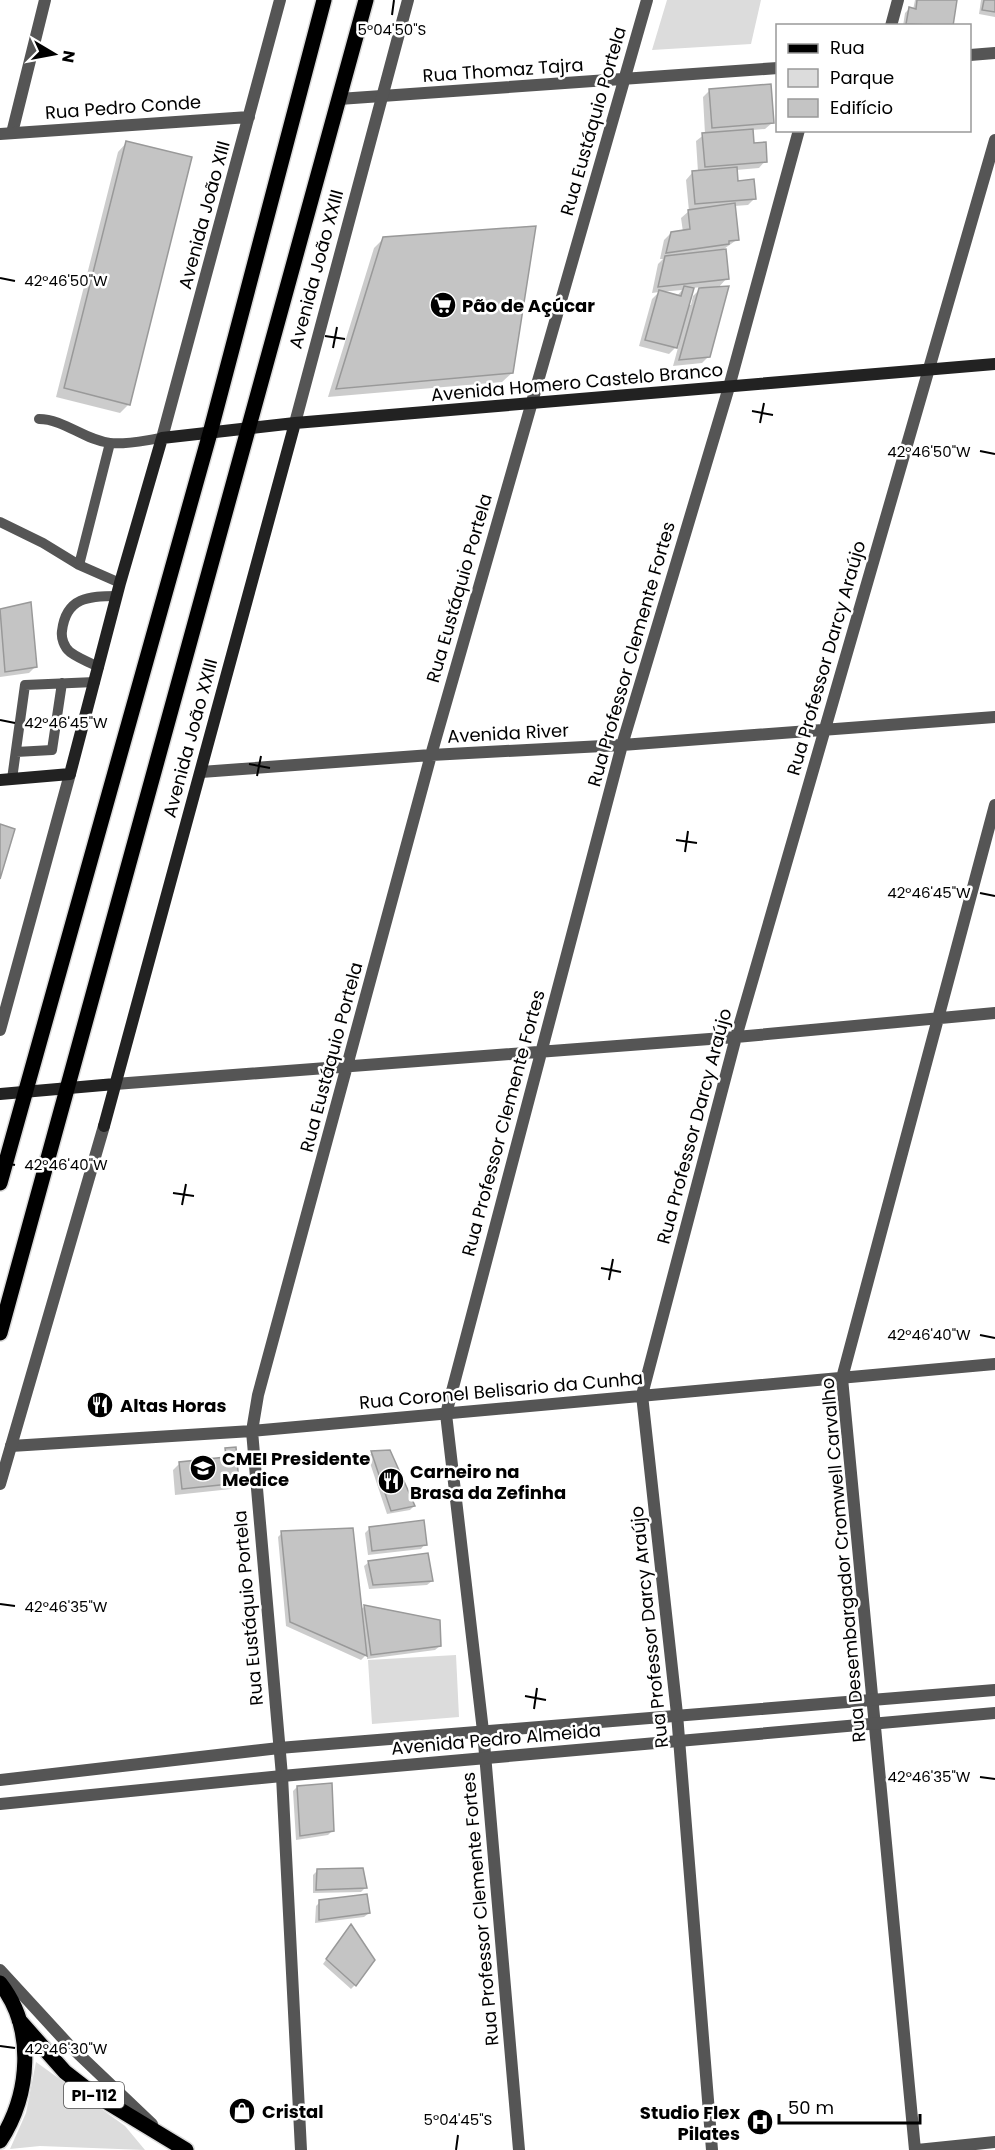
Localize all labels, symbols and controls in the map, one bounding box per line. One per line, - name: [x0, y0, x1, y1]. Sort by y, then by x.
- text: 5°04'50"S: [358, 19, 426, 40]
- street label: Rua Eustáquio Portela: [554, 23, 632, 219]
- north arrow: [24, 24, 84, 84]
- legend: [776, 24, 971, 132]
- text: Rua: [830, 35, 865, 60]
- text: N: [56, 49, 81, 64]
- street label: Rua Thomaz Tajra: [422, 52, 584, 88]
- text: Parque: [830, 65, 894, 90]
- street label: Rua Pedro Conde: [44, 89, 202, 125]
- text: Edifício: [830, 95, 893, 120]
- street label: Avenida João XIII: [172, 138, 236, 292]
- street label: Avenida João XXIII: [283, 187, 349, 351]
- text: 42°46'50"W: [24, 270, 108, 291]
- supermarket icon: Pão de Açúcar: [428, 290, 458, 320]
- place label: Pão de Açúcar: [462, 293, 595, 318]
- street label: Avenida Homero Castelo Branco: [430, 357, 724, 407]
- text: 42°46'50"W: [887, 441, 971, 462]
- street label: Rua Eustáquio Portela: [420, 490, 498, 686]
- street label: Rua Professor Clemente Fortes: [581, 519, 681, 789]
- street label: Rua Professor Darcy Araújo: [780, 538, 872, 778]
- street label: Avenida João XXIII: [157, 656, 223, 820]
- text: 42°46'45"W: [24, 712, 108, 733]
- street label: Avenida River: [447, 717, 570, 749]
- text: 42°46'45"W: [887, 882, 971, 903]
- street label: Rua Eustáquio Portela: [294, 959, 368, 1155]
- street label: Rua Professor Clemente Fortes: [455, 987, 551, 1259]
- street label: Rua Professor Darcy Araújo: [650, 1005, 738, 1247]
- text: 42°46'40"W: [24, 1154, 108, 1175]
- text: 42°46'40"W: [887, 1324, 971, 1345]
- street label: Rua Coronel Belisario da Cunha: [358, 1365, 644, 1415]
- street label: Rua Desembargador Cromwell Carvalho: [815, 1377, 871, 1743]
- restaurant icon: Altas Horas: [85, 1390, 115, 1420]
- place label: Altas Horas: [120, 1393, 227, 1418]
- place label: CMEI Presidente Medice: [222, 1446, 370, 1492]
- school or university icon: CMEI Presidente Medice: [188, 1453, 218, 1483]
- place label: Carneiro na Brasa da Zefinha: [410, 1459, 566, 1505]
- restaurant icon: Carneiro na Brasa da Zefinha: [376, 1466, 406, 1496]
- street label: Rua Professor Darcy Araújo: [624, 1505, 674, 1749]
- street label: Rua Eustáquio Portela: [227, 1509, 269, 1707]
- text: 42°46'35"W: [25, 1596, 108, 1617]
- street label: Avenida Pedro Almeida: [390, 1717, 602, 1761]
- text: 42°46'35"W: [888, 1766, 971, 1787]
- street label: Rua Professor Clemente Fortes: [456, 1771, 504, 2047]
- text: 42°46'30"W: [25, 2038, 108, 2059]
- road number: PI-112: [64, 2082, 124, 2108]
- scale bar: [779, 2087, 920, 2125]
- text: 50 m: [788, 2095, 834, 2120]
- shop icon: Cristal: [227, 2096, 257, 2126]
- place label: Cristal: [262, 2099, 324, 2124]
- place label: Studio Flex Pilates: [640, 2100, 740, 2146]
- hospital icon: Studio Flex Pilates: [745, 2107, 775, 2137]
- text: 5°04'45"S: [424, 2109, 492, 2130]

